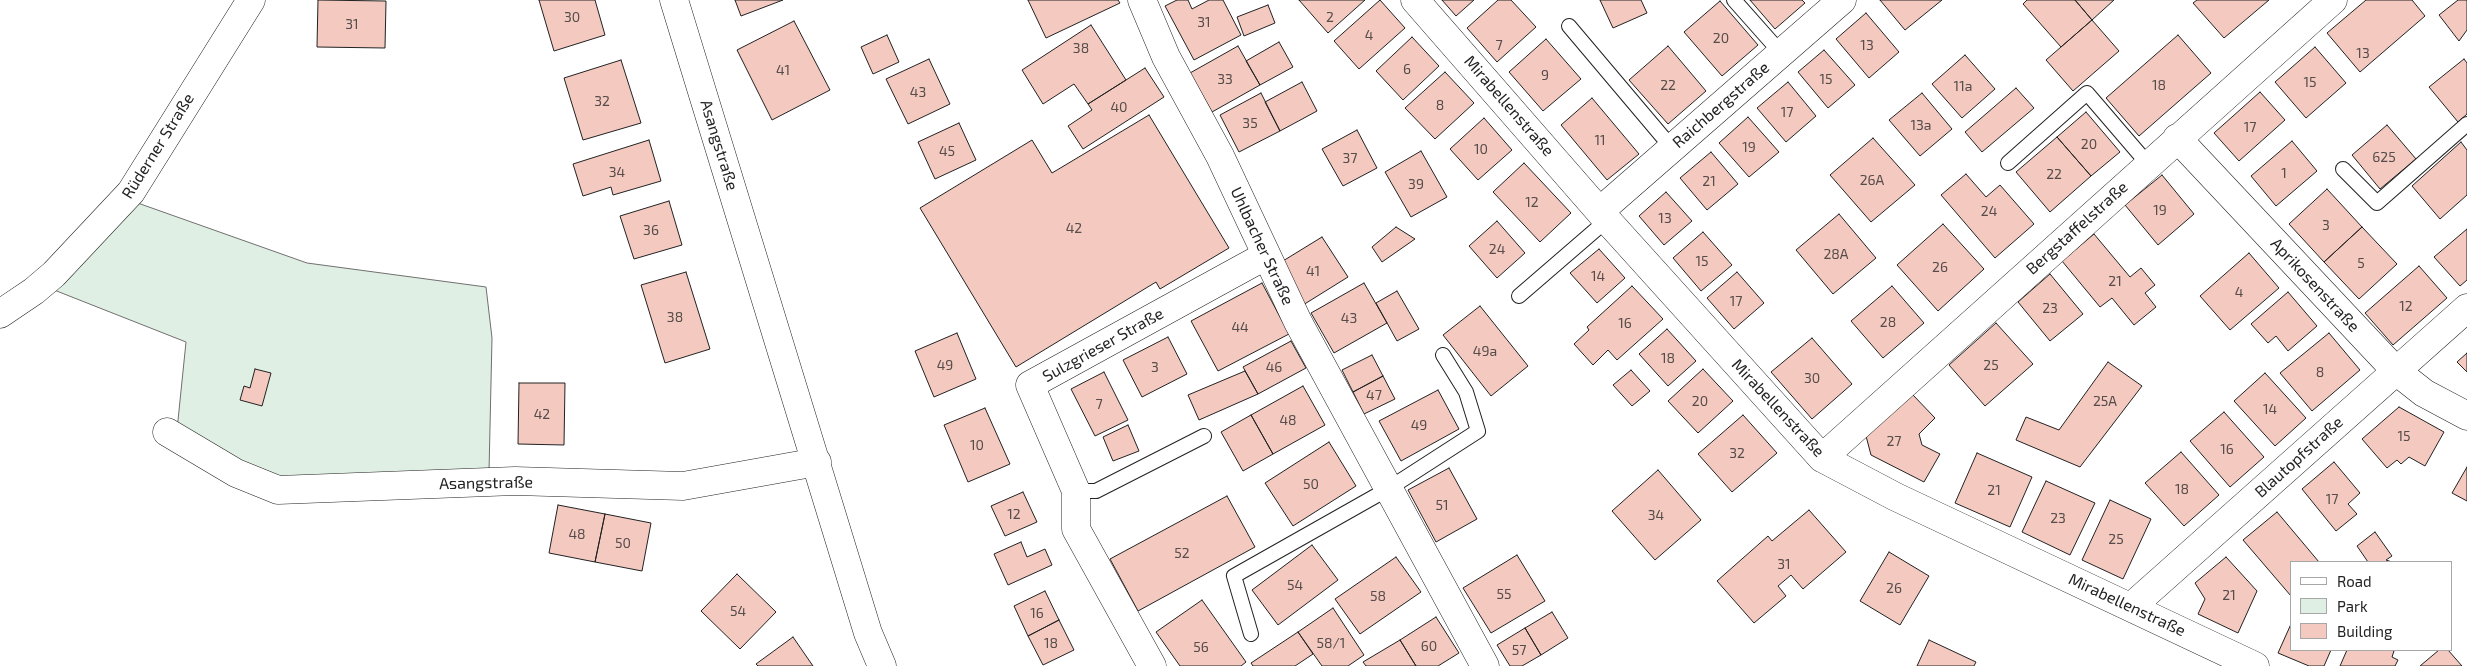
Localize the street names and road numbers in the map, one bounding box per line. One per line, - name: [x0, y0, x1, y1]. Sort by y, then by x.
- street label: Mirabellenstraße: [1460, 52, 1558, 160]
- street label: Raichbergstraße: [1669, 58, 1773, 152]
- street label: Rüderner Straße: [118, 90, 198, 202]
- street label: Asangstraße: [696, 97, 742, 193]
- street label: Bergstaffelstraße: [2022, 177, 2132, 279]
- street label: Uhlbacher Straße: [1226, 184, 1298, 308]
- street label: Aprikosenstraße: [2267, 234, 2363, 336]
- street label: Sulzgrieser Straße: [1039, 304, 1167, 386]
- street label: Mirabellenstraße: [1728, 355, 1828, 461]
- street label: Blautopfstraße: [2251, 412, 2347, 502]
- street label: Asangstraße: [439, 473, 533, 493]
- street label: Mirabellenstraße: [2065, 569, 2189, 641]

